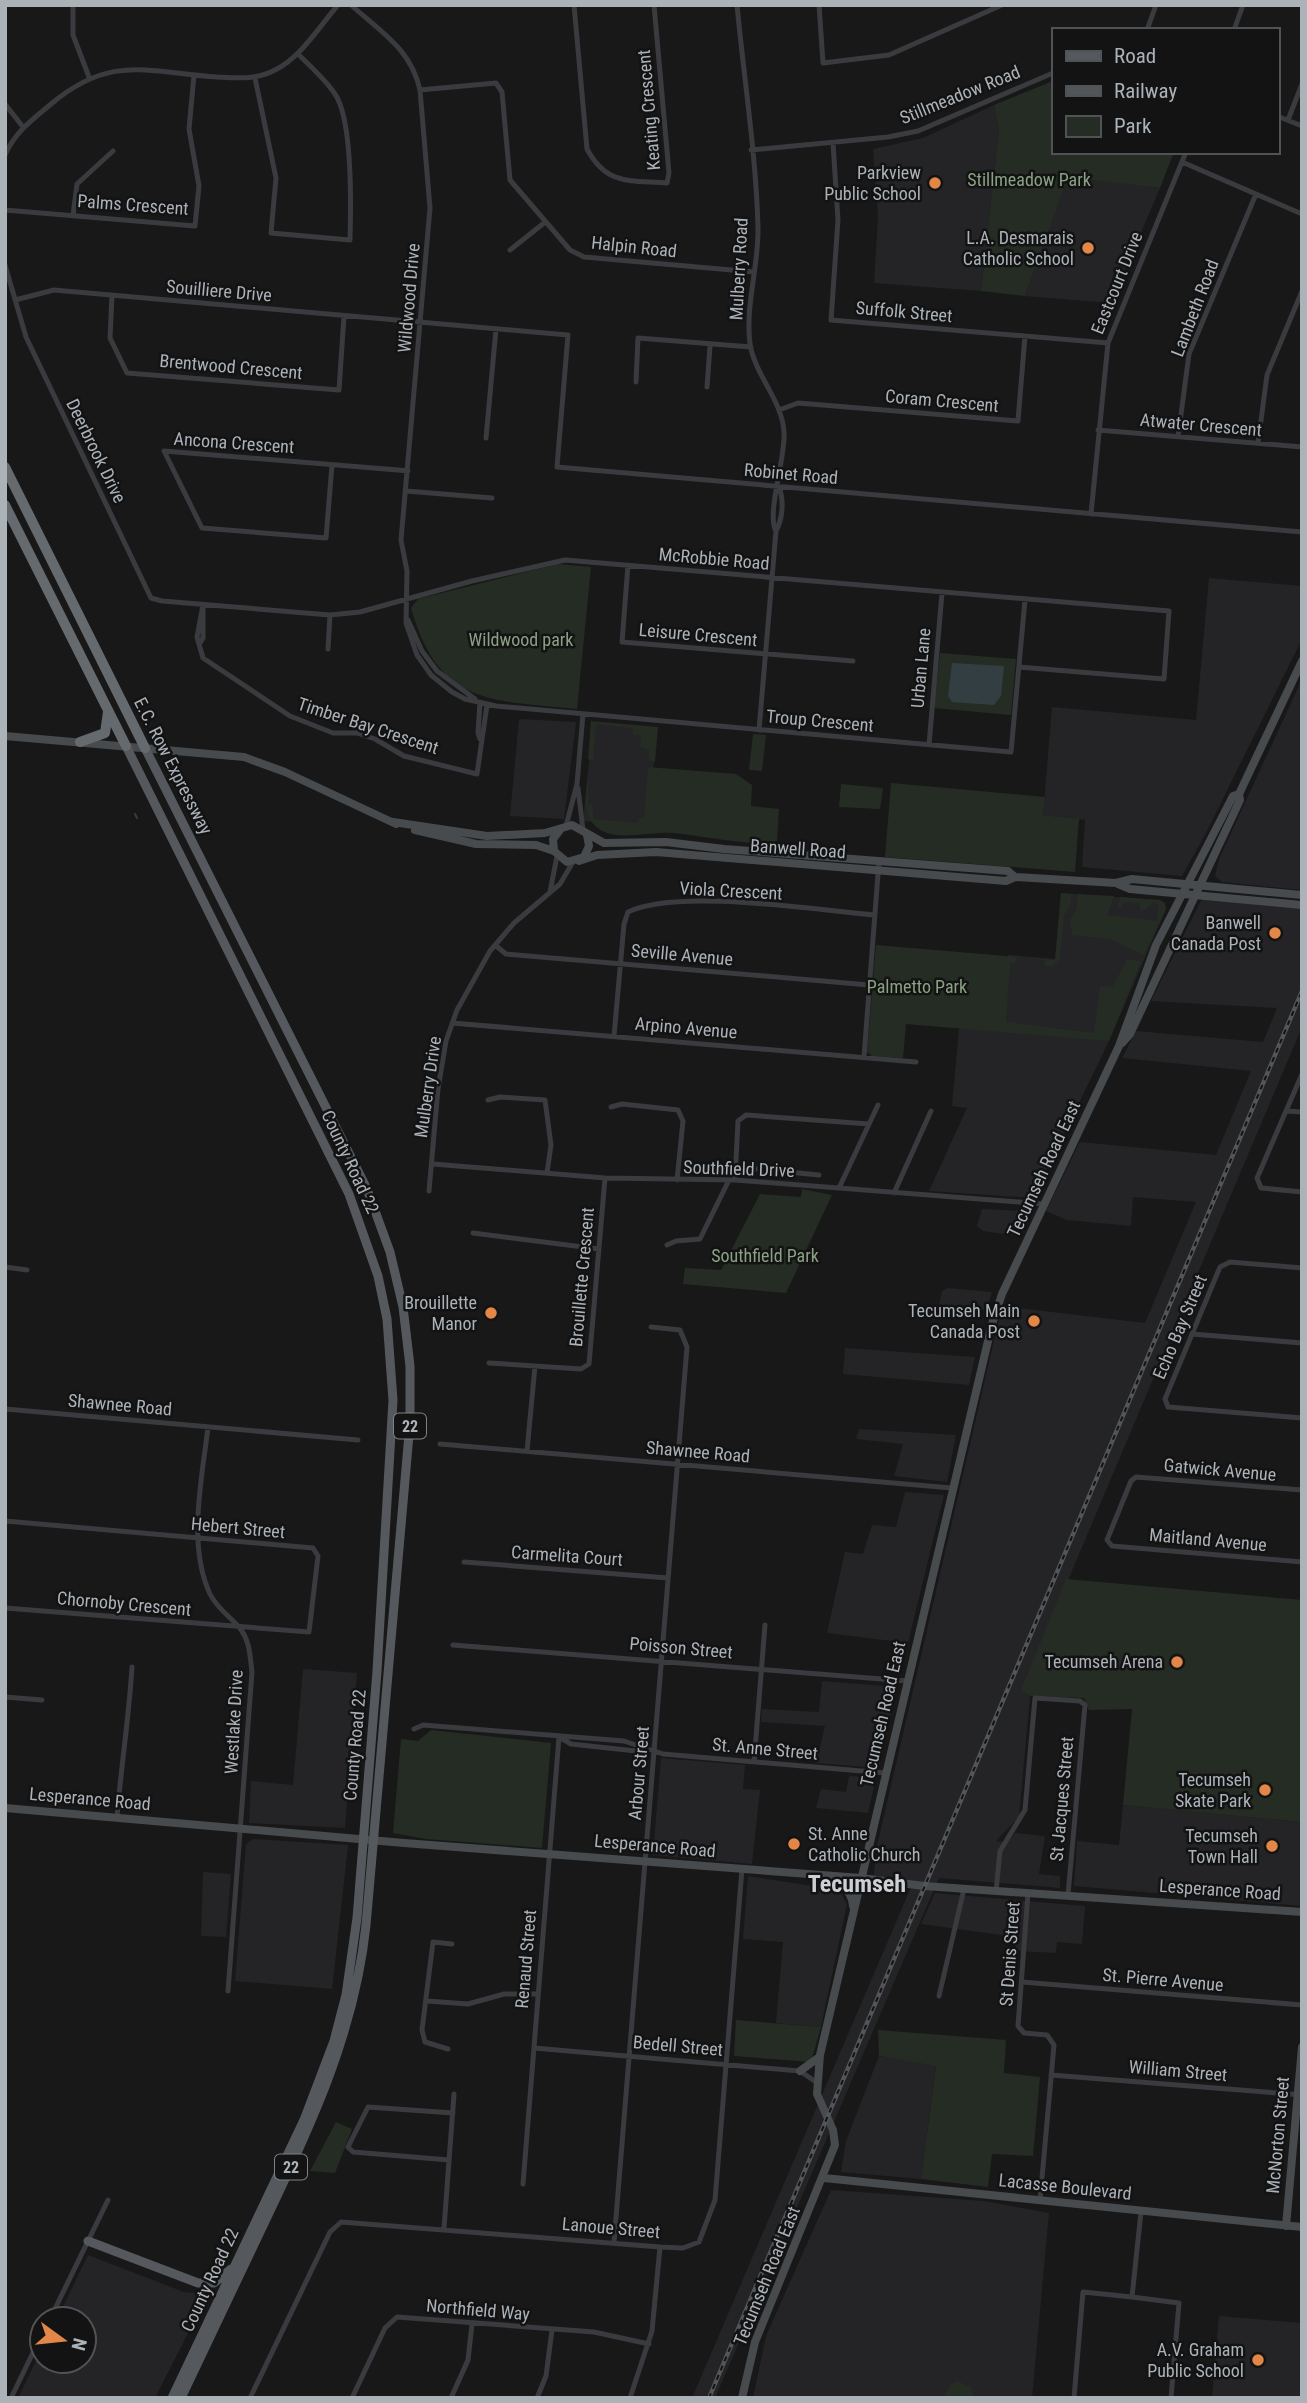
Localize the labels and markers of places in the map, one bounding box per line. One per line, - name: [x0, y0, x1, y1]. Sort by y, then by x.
- place label: Parkview Public School: [824, 162, 921, 204]
- marker: Parkview Public School: [927, 175, 943, 191]
- place label: L.A. Desmarais Catholic School: [963, 227, 1074, 269]
- marker: L.A. Desmarais Catholic School: [1080, 240, 1096, 256]
- place label: Banwell Canada Post: [1171, 912, 1261, 954]
- marker: Banwell Canada Post: [1267, 925, 1283, 941]
- place label: Brouillette Manor: [404, 1292, 478, 1334]
- place label: Tecumseh Main Canada Post: [908, 1300, 1020, 1342]
- marker: Brouillette Manor: [483, 1305, 499, 1321]
- marker: Tecumseh Main Canada Post: [1026, 1313, 1042, 1329]
- place label: Tecumseh Arena: [1045, 1651, 1163, 1672]
- marker: Tecumseh Arena: [1169, 1654, 1185, 1670]
- place label: Tecumseh Skate Park: [1175, 1769, 1251, 1811]
- marker: Tecumseh Skate Park: [1257, 1782, 1273, 1798]
- place label: St. Anne Catholic Church: [808, 1823, 921, 1865]
- place label: Tecumseh Town Hall: [1185, 1825, 1258, 1867]
- marker: St. Anne Catholic Church: [786, 1836, 802, 1852]
- marker: Tecumseh Town Hall: [1264, 1838, 1280, 1854]
- place label: A.V. Graham Public School: [1147, 2339, 1244, 2381]
- marker: A.V. Graham Public School: [1250, 2352, 1266, 2368]

